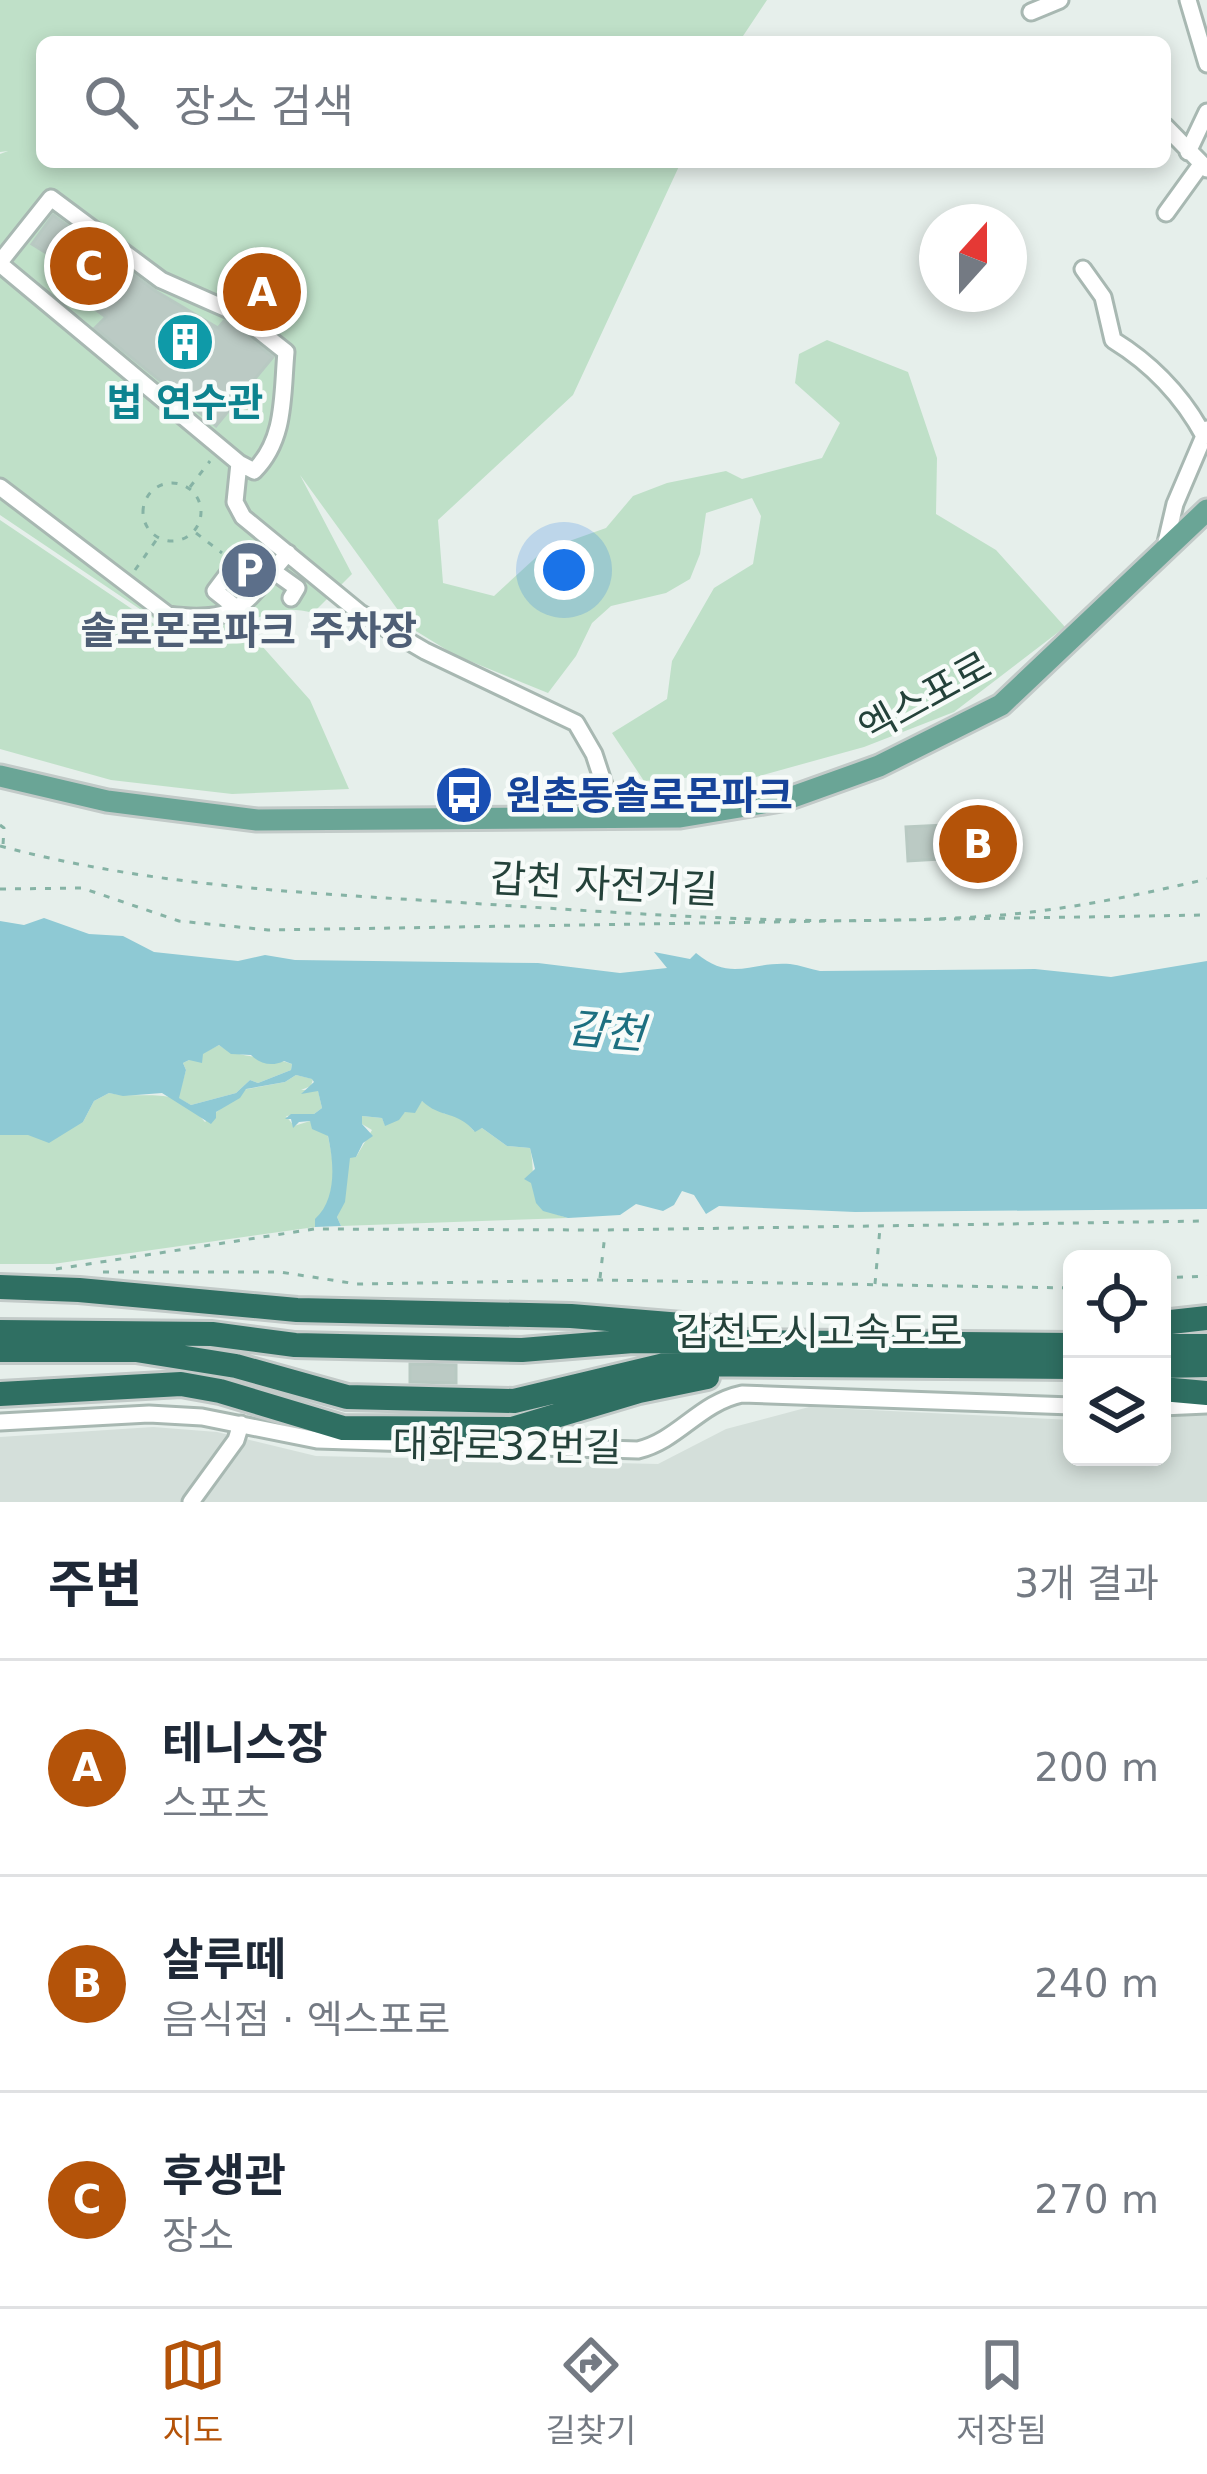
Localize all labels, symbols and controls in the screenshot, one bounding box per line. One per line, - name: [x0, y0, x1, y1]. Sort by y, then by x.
- search box: [36, 36, 1171, 168]
- icon: search: [78, 69, 144, 135]
- text: 장소 검색: [174, 80, 354, 133]
- north arrow: [919, 204, 1027, 312]
- pin: C: [50, 221, 128, 311]
- pin: A: [223, 247, 301, 337]
- building icon: 법 연수관: [154, 311, 216, 373]
- place label: 법 연수관: [106, 380, 264, 425]
- parking icon: 솔로몬로파크 주차장: [218, 539, 280, 601]
- your location: [534, 540, 594, 600]
- place label: 솔로몬로파크 주차장: [81, 608, 417, 653]
- street label: 엑스포로: [851, 643, 999, 751]
- bus stop icon: 원촌동솔로몬파크: [433, 764, 495, 826]
- place label: 원촌동솔로몬파크: [506, 773, 793, 818]
- pin: B: [939, 799, 1017, 889]
- street label: 갑천 자전거길: [489, 856, 719, 912]
- water label: 갑천: [565, 1003, 651, 1059]
- map controls: [1063, 1250, 1171, 1466]
- button: locate: [1063, 1250, 1171, 1358]
- street label: 갑천도시고속도로: [675, 1309, 963, 1354]
- button: layers: [1063, 1358, 1171, 1466]
- street label: 대화로32번길: [392, 1422, 622, 1470]
- text: 주변: [48, 1555, 142, 1614]
- text: 3개 결과: [1014, 1561, 1159, 1606]
- text: 테니스장: [162, 1717, 328, 1770]
- text: A: [72, 1745, 102, 1790]
- text: 200 m: [1034, 1745, 1159, 1790]
- text: 스포츠: [162, 1781, 270, 1826]
- text: 살루떼: [162, 1933, 286, 1986]
- text: B: [72, 1961, 102, 2006]
- text: 240 m: [1034, 1961, 1159, 2006]
- text: 음식점 · 엑스포로: [162, 1997, 450, 2042]
- text: 후생관: [162, 2149, 286, 2202]
- text: C: [73, 2177, 101, 2222]
- text: 270 m: [1034, 2177, 1159, 2222]
- text: 장소: [162, 2213, 234, 2258]
- tab: 지도: [160, 2332, 226, 2452]
- tab: 길찾기: [545, 2332, 636, 2452]
- tab: 저장됨: [956, 2332, 1047, 2452]

